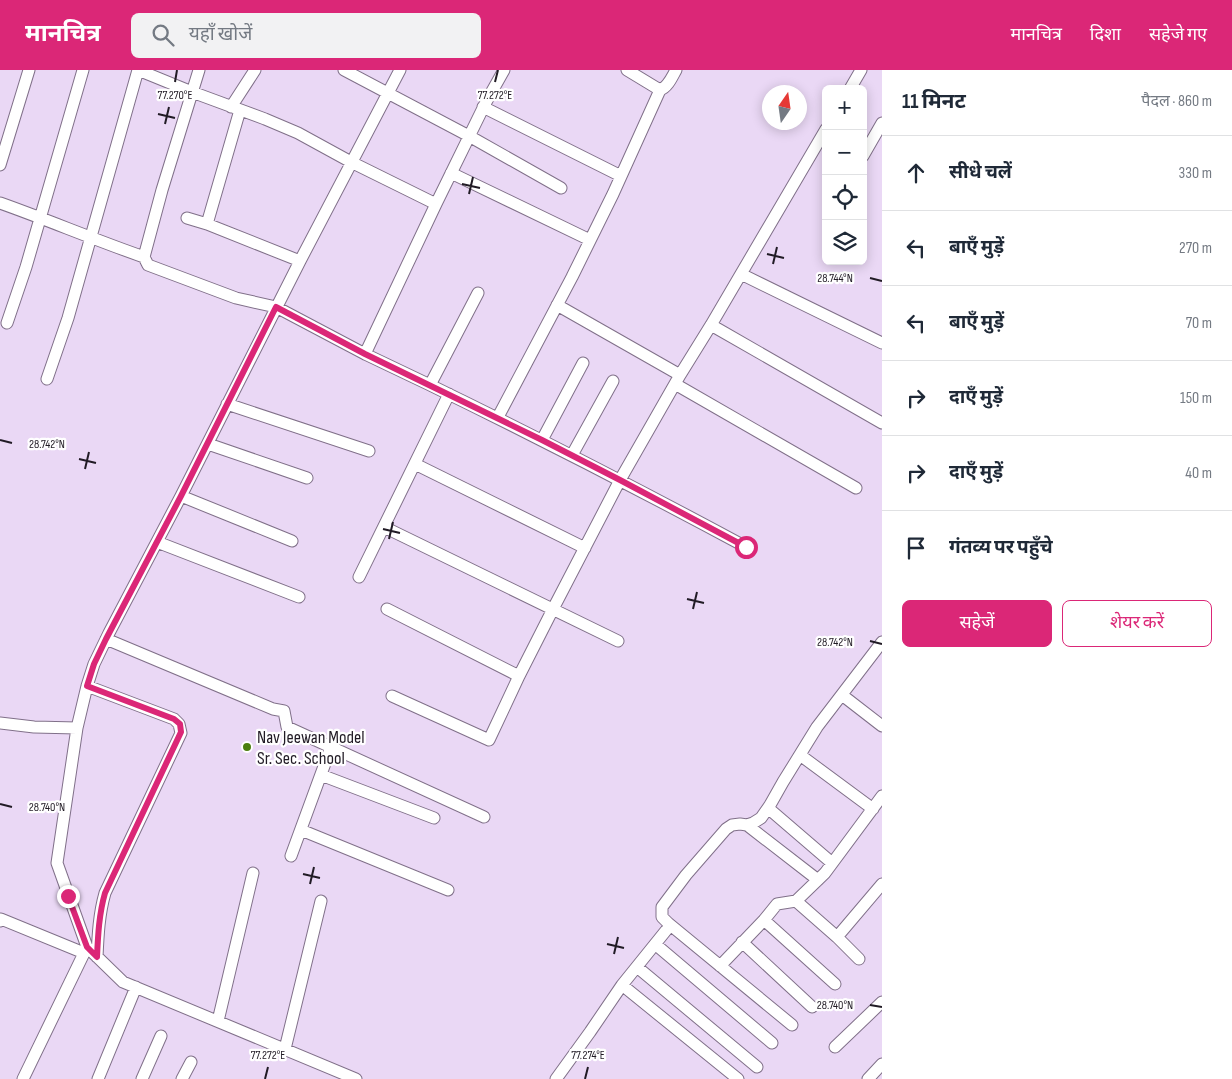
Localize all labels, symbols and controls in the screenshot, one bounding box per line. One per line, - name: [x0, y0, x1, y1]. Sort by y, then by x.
- search box: [131, 13, 481, 58]
- text: मानचित्र: [25, 19, 101, 48]
- icon: search: [149, 21, 177, 49]
- text: यहाँ खोजें: [189, 23, 252, 46]
- text: मानचित्र: [1010, 24, 1062, 45]
- text: दिशा: [1090, 24, 1121, 45]
- text: सहेजे गए: [1149, 24, 1207, 45]
- north arrow: [762, 85, 807, 130]
- map controls: [822, 85, 867, 265]
- button: +: [822, 85, 867, 130]
- text: 77.270°E: [158, 88, 192, 103]
- text: 77.272°E: [478, 88, 512, 103]
- text: 11 मिनट: [902, 89, 966, 114]
- text: पैदल · 860 m: [1141, 92, 1212, 111]
- button: −: [822, 130, 867, 175]
- icon: ahead: [902, 159, 930, 187]
- text: सीधे चलें: [949, 161, 1012, 184]
- text: 330 m: [1179, 164, 1212, 183]
- button: locate: [822, 175, 867, 220]
- button: layers: [822, 220, 867, 265]
- icon: left: [902, 234, 930, 262]
- text: बाएँ मुड़ें: [949, 236, 1004, 259]
- text: 270 m: [1179, 239, 1212, 258]
- text: 28.744°N: [817, 271, 853, 286]
- icon: left: [902, 309, 930, 337]
- text: बाएँ मुड़ें: [949, 311, 1004, 334]
- text: 70 m: [1186, 314, 1212, 333]
- icon: right: [902, 384, 930, 412]
- text: दाएँ मुड़ें: [949, 386, 1003, 409]
- text: 150 m: [1180, 389, 1212, 408]
- text: 28.742°N: [29, 437, 65, 452]
- icon: right: [902, 459, 930, 487]
- text: दाएँ मुड़ें: [949, 461, 1003, 484]
- text: 40 m: [1185, 464, 1212, 483]
- icon: arrive: [902, 534, 930, 562]
- route start: [735, 536, 758, 559]
- text: गंतव्य पर पहुँचे: [949, 536, 1053, 559]
- button: सहेजें: [902, 600, 1052, 647]
- button: शेयर करें: [1062, 600, 1212, 647]
- text: 28.742°N: [817, 635, 853, 650]
- place label: Nav Jeewan Model Sr. Sec. School: [257, 727, 365, 769]
- marker: Nav Jeewan Model Sr. Sec. School: [241, 741, 253, 753]
- text: 28.740°N: [29, 800, 65, 815]
- route end: [57, 885, 80, 908]
- text: 28.740°N: [817, 998, 853, 1013]
- text: 77.272°E: [251, 1048, 285, 1063]
- text: 77.274°E: [571, 1048, 605, 1063]

